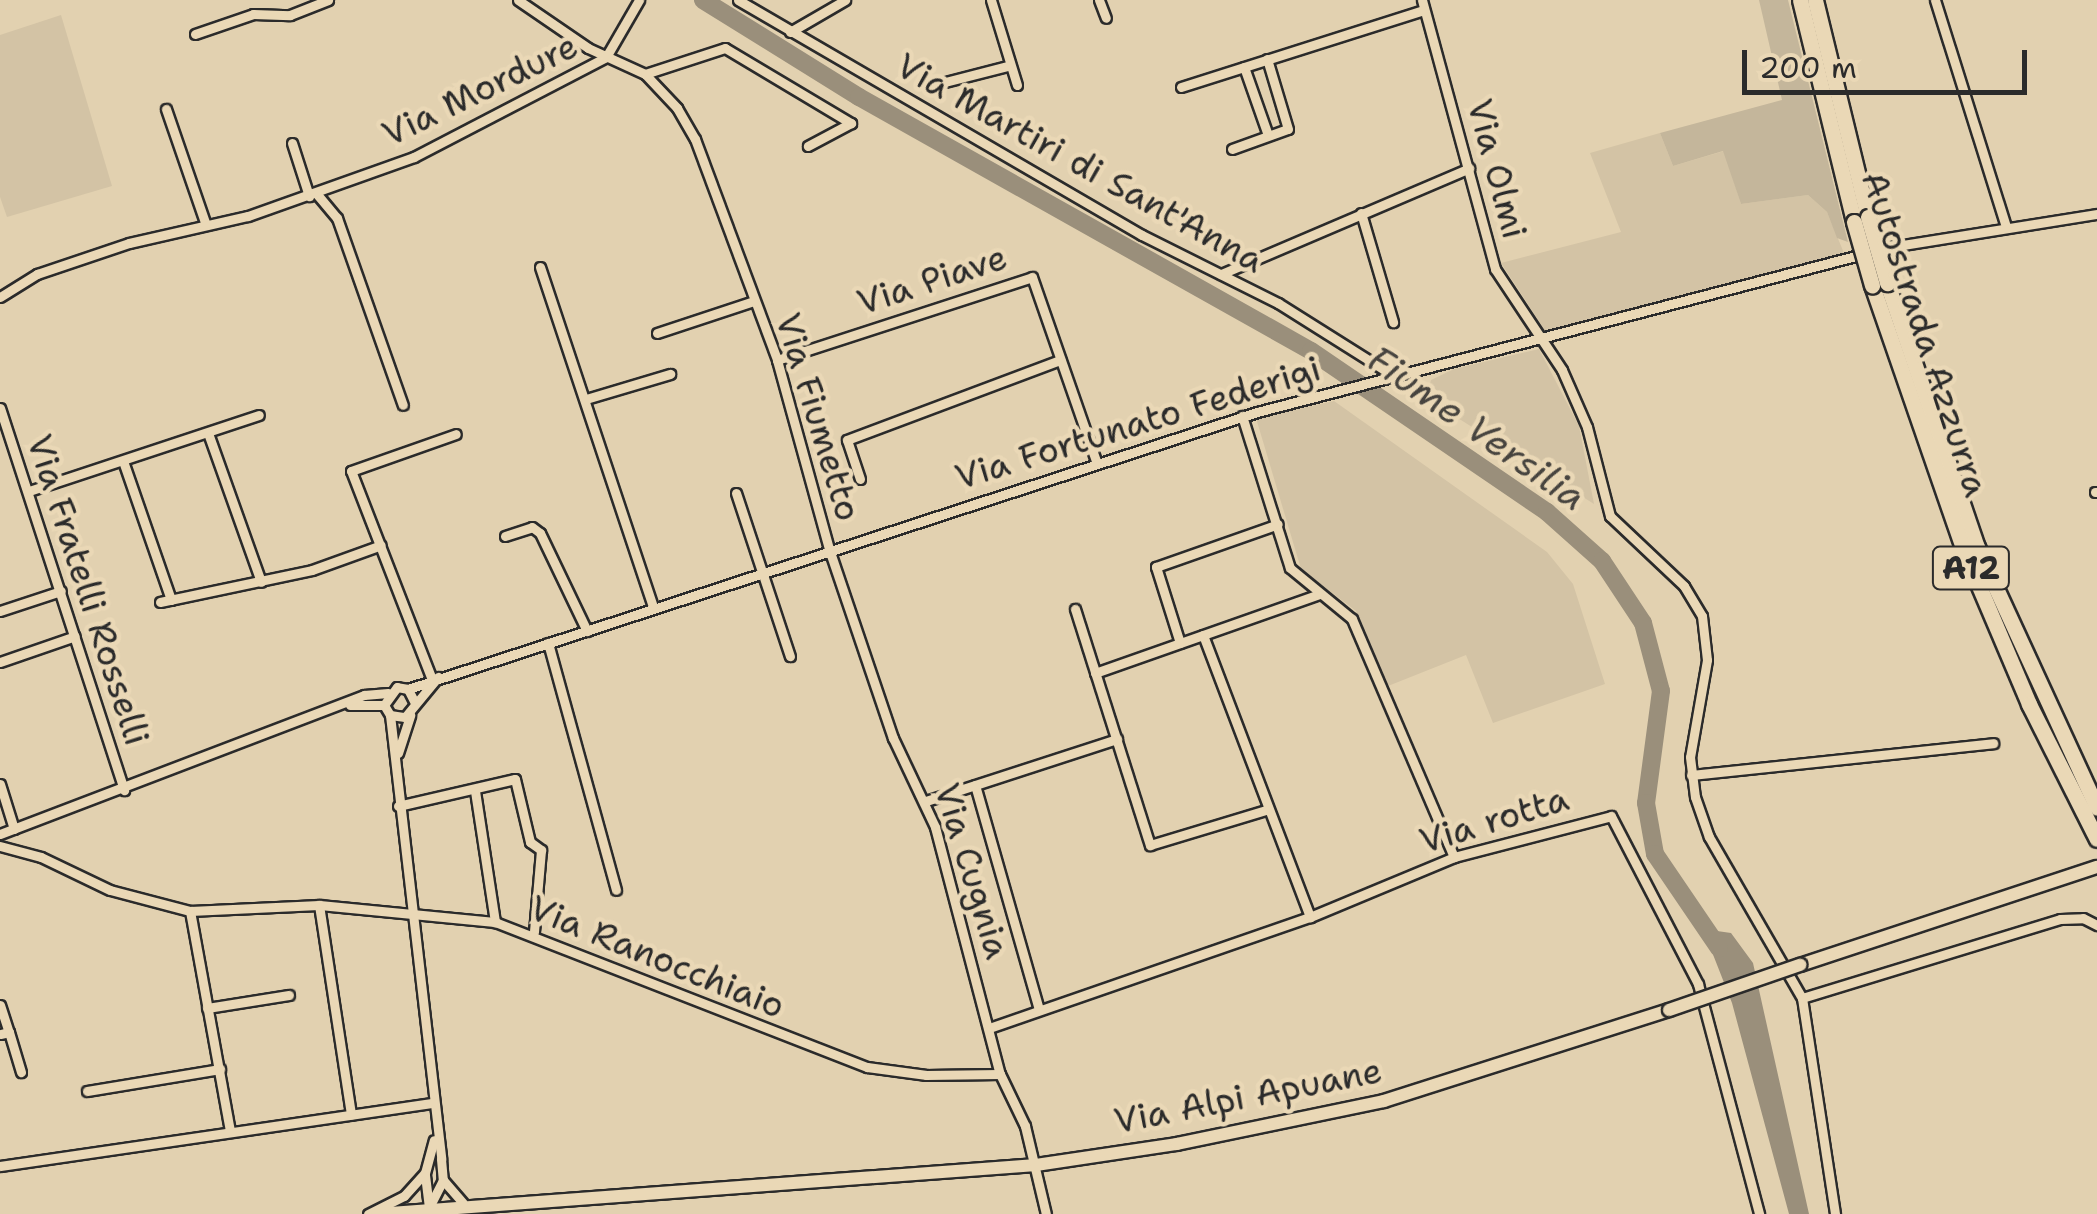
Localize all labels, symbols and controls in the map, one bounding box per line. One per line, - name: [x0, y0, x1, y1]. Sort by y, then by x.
- street label: Via Mordure: [375, 25, 585, 155]
- scale bar: [1747, 30, 2032, 92]
- street label: Via Martiri di Sant'Anna: [889, 44, 1271, 282]
- text: 200 m: [1759, 47, 1857, 88]
- street label: Via Olmi: [1458, 95, 1536, 243]
- street label: Autostrada Azzurra: [1853, 166, 1997, 502]
- street label: Via Piave: [852, 236, 1012, 324]
- street label: Via Fiumetto: [766, 308, 870, 526]
- water label: Fiume Versilia: [1359, 336, 1595, 520]
- street label: Via Fortunato Federigi: [950, 347, 1326, 499]
- street label: Via Fratelli Rosselli: [18, 429, 158, 751]
- road number: A12: [1931, 541, 2011, 595]
- street label: Via Cugnia: [925, 778, 1019, 964]
- street label: Via rotta: [1415, 778, 1573, 862]
- street label: Via Ranocchiaio: [523, 887, 791, 1027]
- street label: Via Alpi Apuane: [1111, 1049, 1385, 1143]

